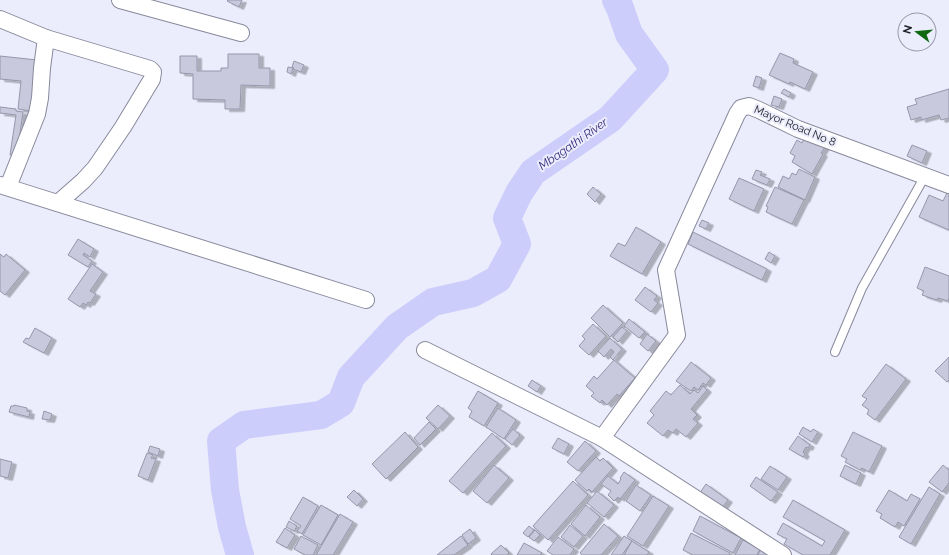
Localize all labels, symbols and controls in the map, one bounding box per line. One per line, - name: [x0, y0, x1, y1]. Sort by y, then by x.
- north arrow: [897, 12, 937, 52]
- text: N: [900, 24, 915, 35]
- street label: Mayor Road No 8: [752, 103, 838, 149]
- water label: Mbagathi River: [536, 115, 611, 173]

